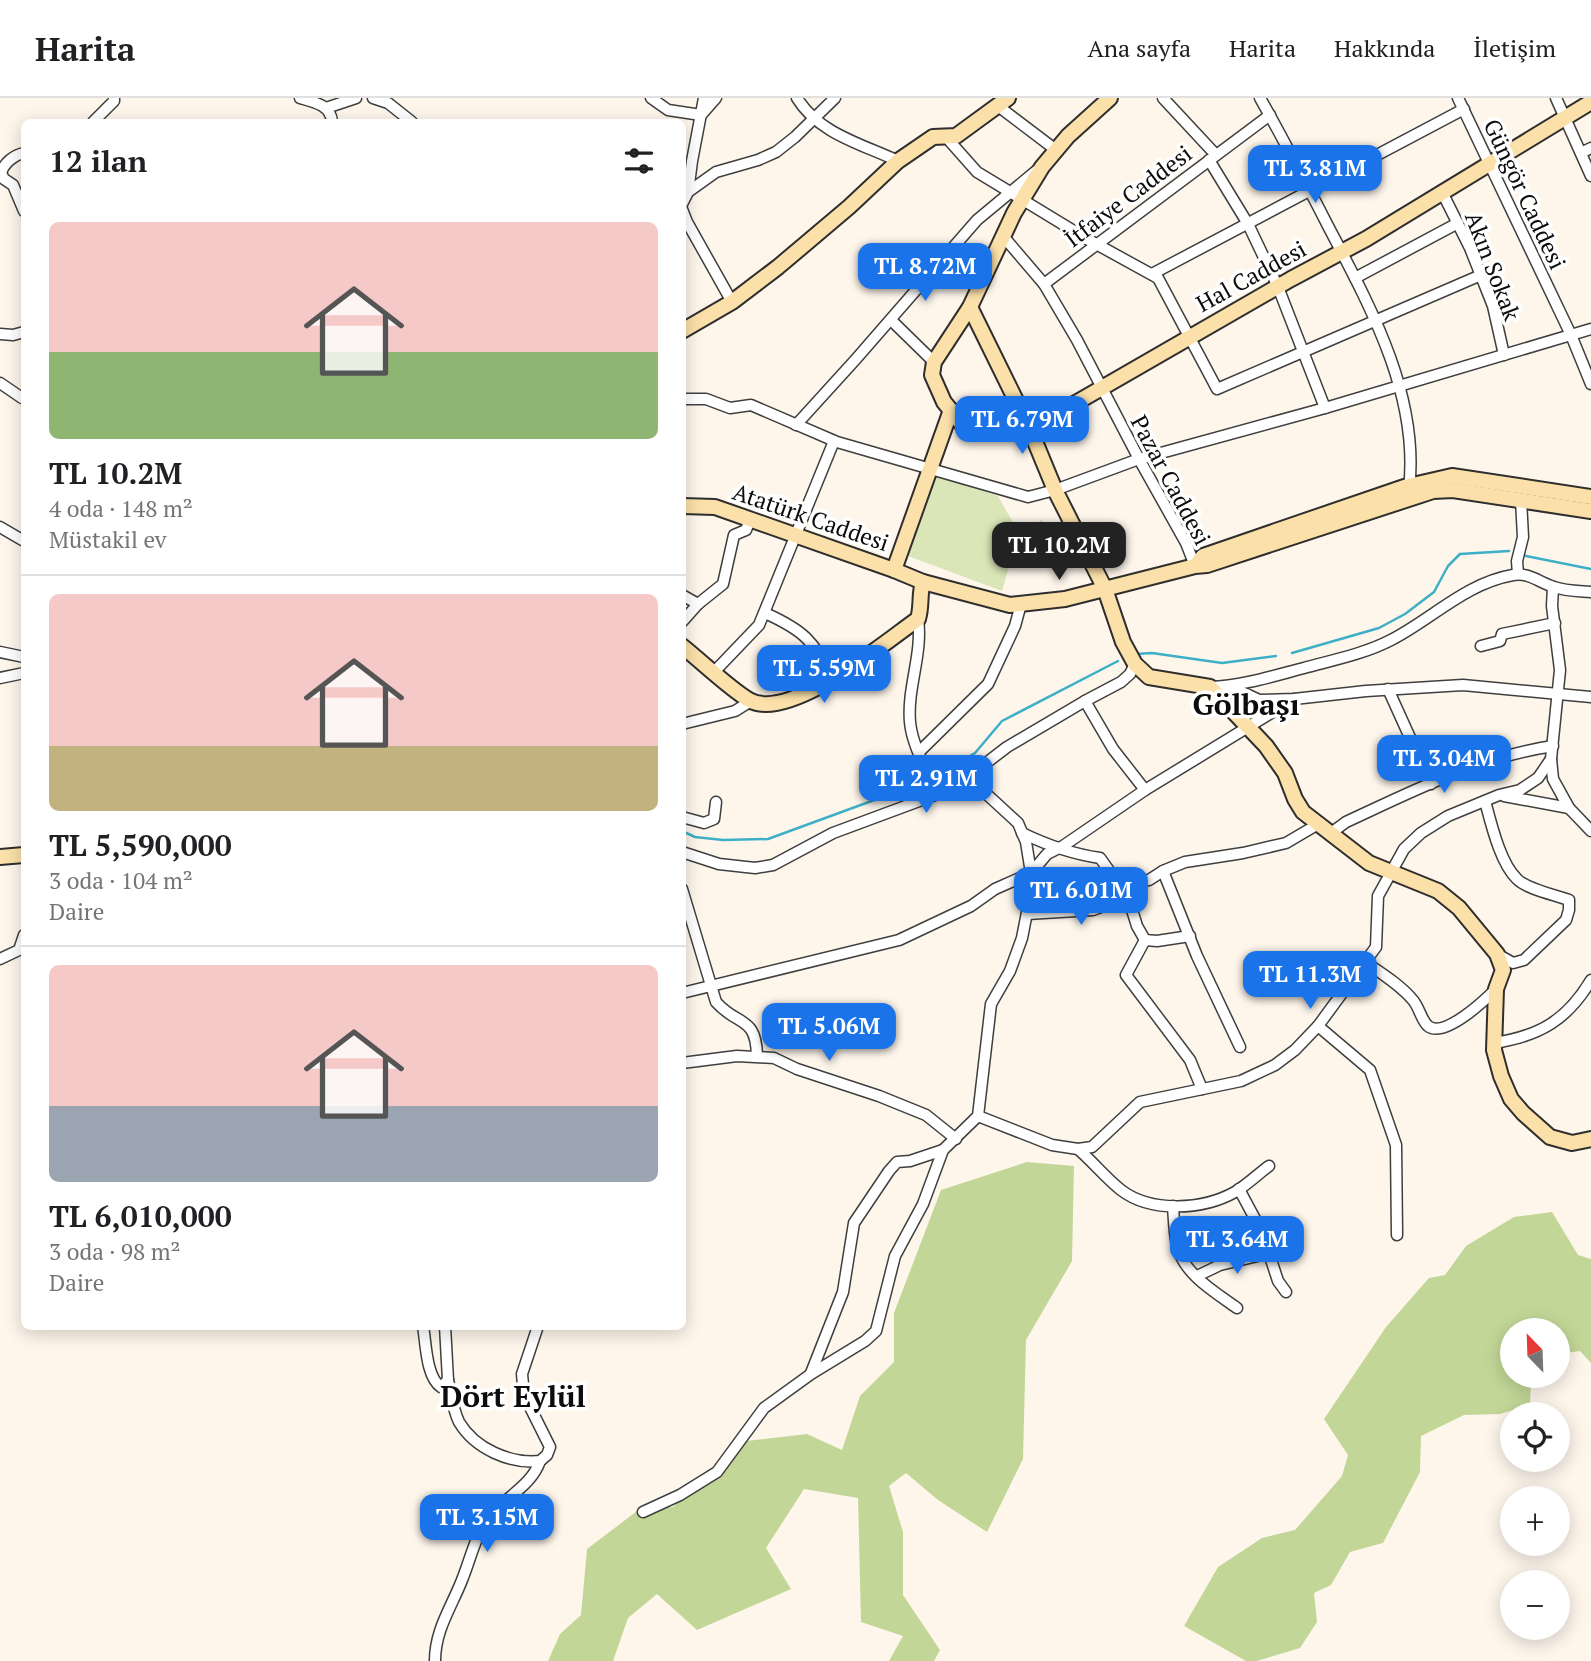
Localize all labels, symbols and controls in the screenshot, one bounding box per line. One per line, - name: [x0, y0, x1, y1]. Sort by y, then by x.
- text: Harita: [35, 27, 136, 70]
- text: Ana sayfa: [1087, 32, 1191, 64]
- text: Harita: [1229, 32, 1296, 64]
- text: Hakkında: [1334, 32, 1435, 64]
- text: İletişim: [1473, 32, 1556, 64]
- street label: Güngör Caddesi: [1477, 114, 1573, 274]
- street label: İtfaiye Caddesi: [1058, 138, 1198, 254]
- text: 12 ilan: [49, 141, 147, 181]
- icon: filters: [620, 142, 658, 180]
- pin: TL 3.81M: [1243, 146, 1387, 205]
- text: TL 3.81M: [1264, 152, 1366, 183]
- street label: Akın Sokak: [1458, 207, 1528, 325]
- street label: Hal Caddesi: [1190, 233, 1312, 319]
- pin: TL 8.72M: [853, 244, 997, 303]
- text: TL 8.72M: [874, 250, 976, 281]
- icon: home: [291, 268, 417, 394]
- pin: TL 6.79M: [950, 396, 1094, 456]
- text: TL 6.79M: [971, 403, 1073, 434]
- street label: Pazar Caddesi: [1124, 410, 1218, 550]
- text: TL 10.2M: [49, 453, 182, 493]
- street label: Atatürk Caddesi: [729, 476, 893, 558]
- text: 4 oda · 148 m²: [49, 493, 193, 524]
- pin: TL 10.2M: [987, 522, 1131, 582]
- text: Müstakil ev: [49, 524, 166, 555]
- text: TL 10.2M: [1008, 529, 1110, 560]
- icon: home: [291, 640, 417, 766]
- pin: TL 5.59M: [752, 646, 896, 705]
- text: TL 5.59M: [773, 652, 875, 683]
- district label: Gölbaşı: [1192, 684, 1300, 724]
- pin: TL 3.04M: [1372, 736, 1516, 795]
- text: TL 3.04M: [1393, 742, 1495, 773]
- pin: TL 2.91M: [854, 756, 998, 815]
- text: TL 2.91M: [875, 762, 977, 793]
- text: TL 5,590,000: [49, 825, 232, 865]
- text: 3 oda · 104 m²: [49, 865, 193, 896]
- pin: TL 6.01M: [1009, 868, 1153, 927]
- text: TL 6.01M: [1030, 874, 1132, 905]
- text: Daire: [49, 896, 104, 927]
- pin: TL 11.3M: [1238, 951, 1382, 1011]
- text: TL 11.3M: [1259, 958, 1361, 989]
- pin: TL 5.06M: [757, 1004, 901, 1063]
- text: TL 5.06M: [778, 1010, 880, 1041]
- icon: home: [291, 1011, 417, 1137]
- text: TL 6,010,000: [49, 1196, 232, 1236]
- pin: TL 3.64M: [1165, 1216, 1309, 1276]
- text: TL 3.64M: [1186, 1223, 1288, 1254]
- text: 3 oda · 98 m²: [49, 1236, 181, 1267]
- text: Daire: [49, 1267, 104, 1298]
- north arrow: [1500, 1318, 1570, 1388]
- map controls: [1500, 1318, 1570, 1640]
- district label: Dört Eylül: [440, 1376, 586, 1416]
- button: locate: [1500, 1402, 1570, 1472]
- button: +: [1500, 1486, 1570, 1556]
- pin: TL 3.15M: [415, 1494, 559, 1554]
- text: TL 3.15M: [436, 1501, 538, 1532]
- button: −: [1500, 1570, 1570, 1640]

